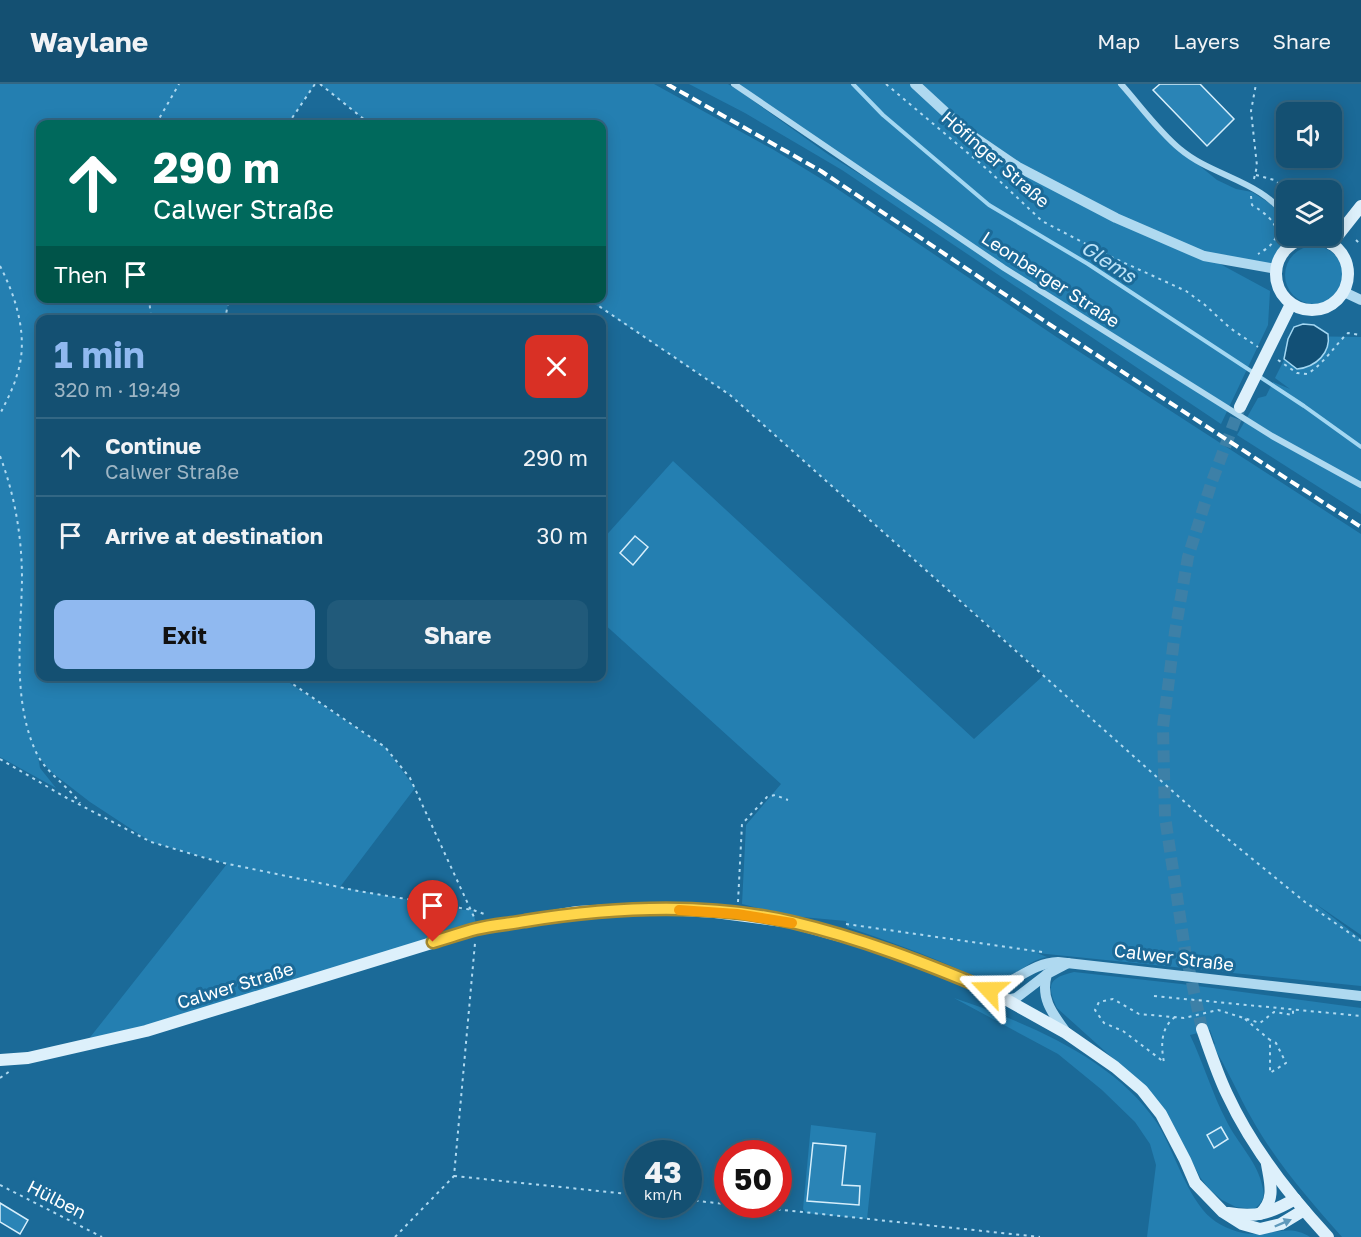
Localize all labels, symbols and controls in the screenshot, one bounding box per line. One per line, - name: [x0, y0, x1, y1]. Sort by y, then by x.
- text: Waylane: [30, 25, 148, 58]
- text: Map: [1097, 28, 1140, 54]
- text: Layers: [1173, 28, 1240, 54]
- text: Share: [1273, 28, 1331, 54]
- map controls: [1276, 102, 1342, 246]
- button: sound: [1276, 102, 1342, 168]
- street label: Höfinger Straße: [937, 106, 1055, 212]
- text: 290 m: [153, 142, 280, 192]
- icon: ahead: [54, 144, 132, 222]
- button: layers: [1276, 180, 1342, 246]
- text: Calwer Straße: [153, 193, 334, 225]
- street label: Leonberger Straße: [978, 226, 1124, 332]
- water label: Glems: [1077, 235, 1142, 288]
- icon: arrive: [119, 258, 152, 291]
- text: Then: [54, 261, 107, 288]
- text: 1 min: [54, 333, 145, 376]
- button: close: [525, 335, 588, 398]
- text: 320 m · 19:49: [54, 377, 181, 401]
- text: Continue: [105, 432, 201, 459]
- icon: ahead: [54, 441, 87, 474]
- text: 290 m: [523, 444, 588, 471]
- text: Calwer Straße: [105, 459, 239, 483]
- icon: arrive: [54, 519, 87, 552]
- text: Arrive at destination: [105, 522, 323, 549]
- text: 30 m: [537, 522, 588, 549]
- button: Exit: [54, 600, 315, 669]
- button: Share: [327, 600, 588, 669]
- pin: [407, 880, 458, 942]
- icon: arrive: [416, 889, 449, 922]
- street label: Calwer Straße: [1113, 939, 1235, 975]
- street label: Calwer Straße: [174, 957, 296, 1013]
- position arrow: [957, 958, 1021, 1022]
- speed limit sign: 50: [714, 1140, 792, 1218]
- text: 43: [644, 1154, 682, 1190]
- street label: Hülben: [24, 1175, 90, 1223]
- text: km/h: [644, 1185, 682, 1203]
- one-way arrow: [1275, 1218, 1292, 1227]

